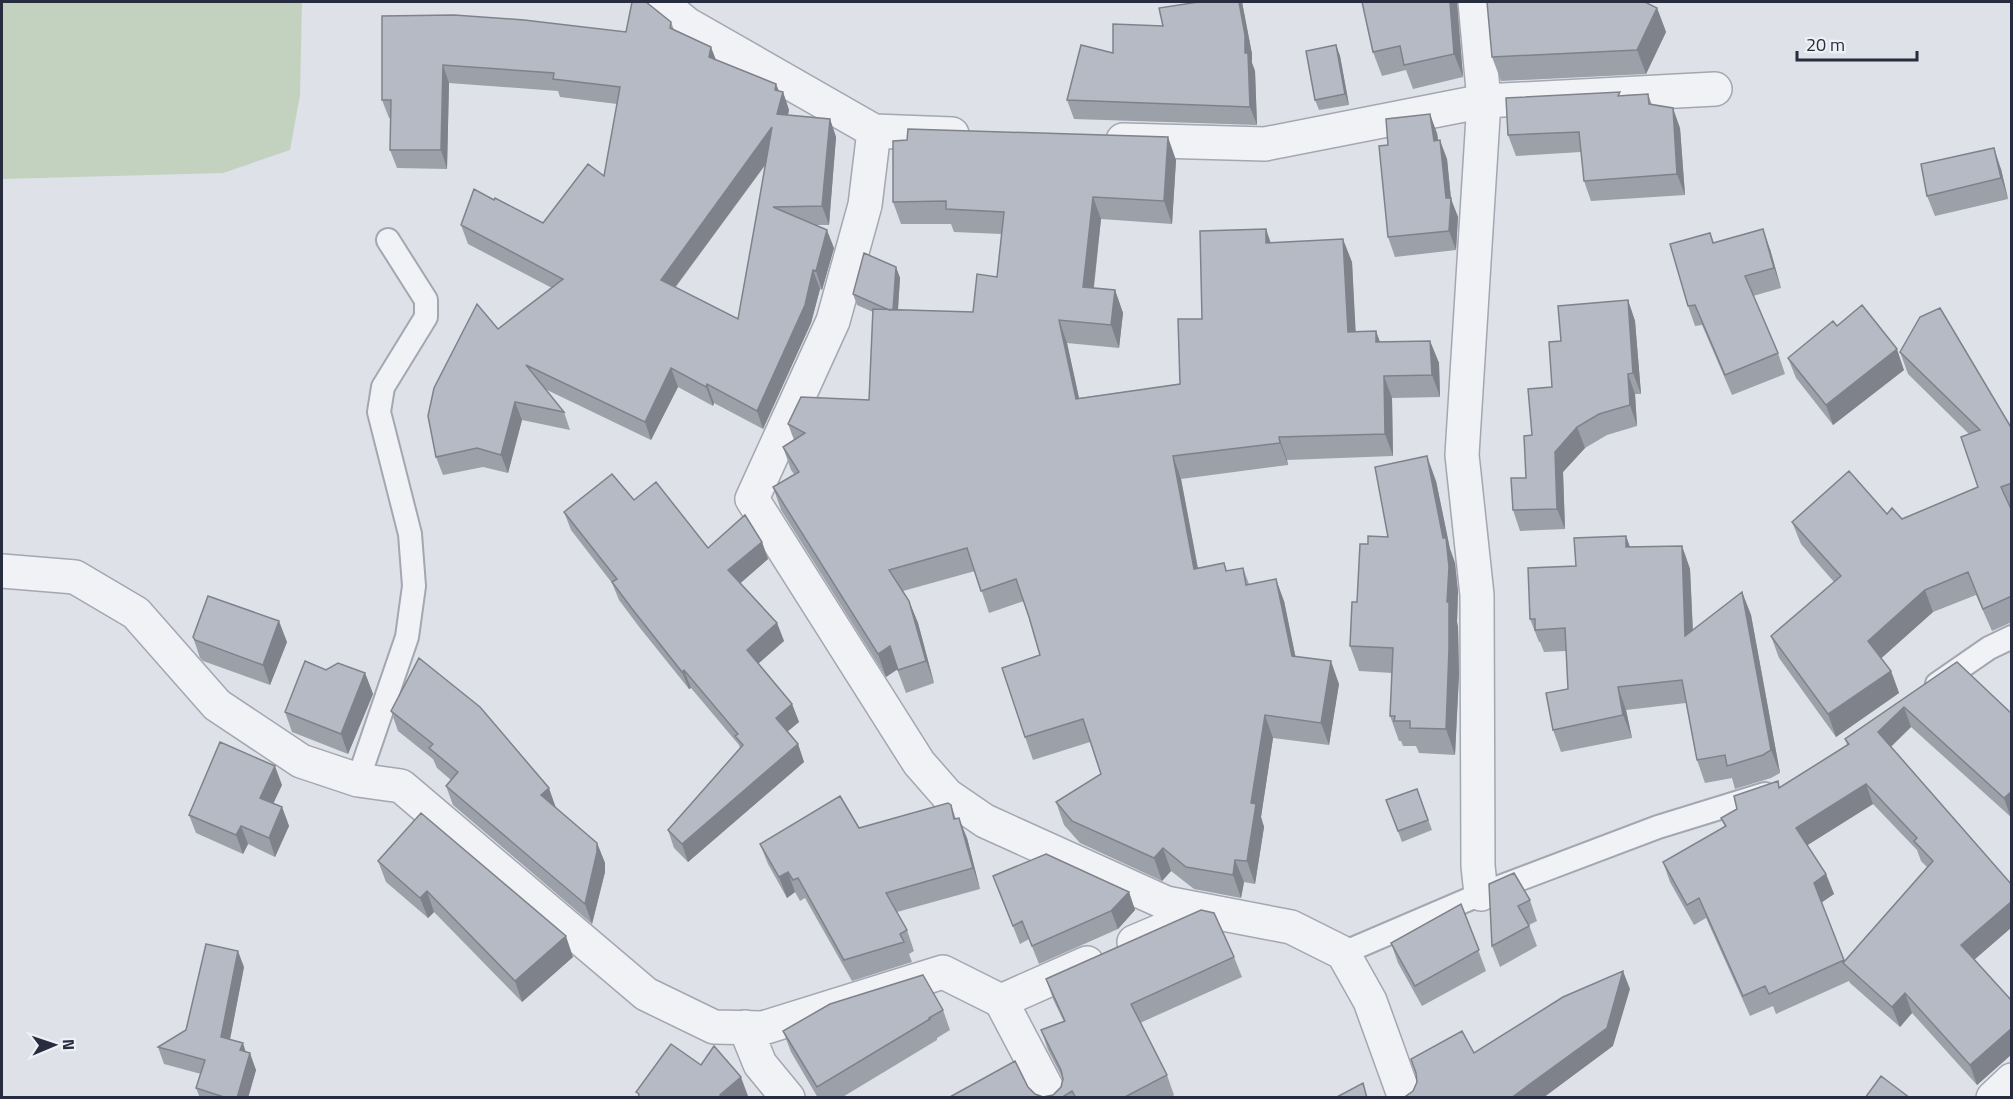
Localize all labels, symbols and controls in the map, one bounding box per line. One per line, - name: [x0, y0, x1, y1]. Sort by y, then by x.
- scale bar: [1797, 24, 1917, 62]
- text: 20 m: [1806, 31, 1845, 58]
- north arrow: [24, 1015, 84, 1075]
- text: N: [57, 1039, 81, 1050]

